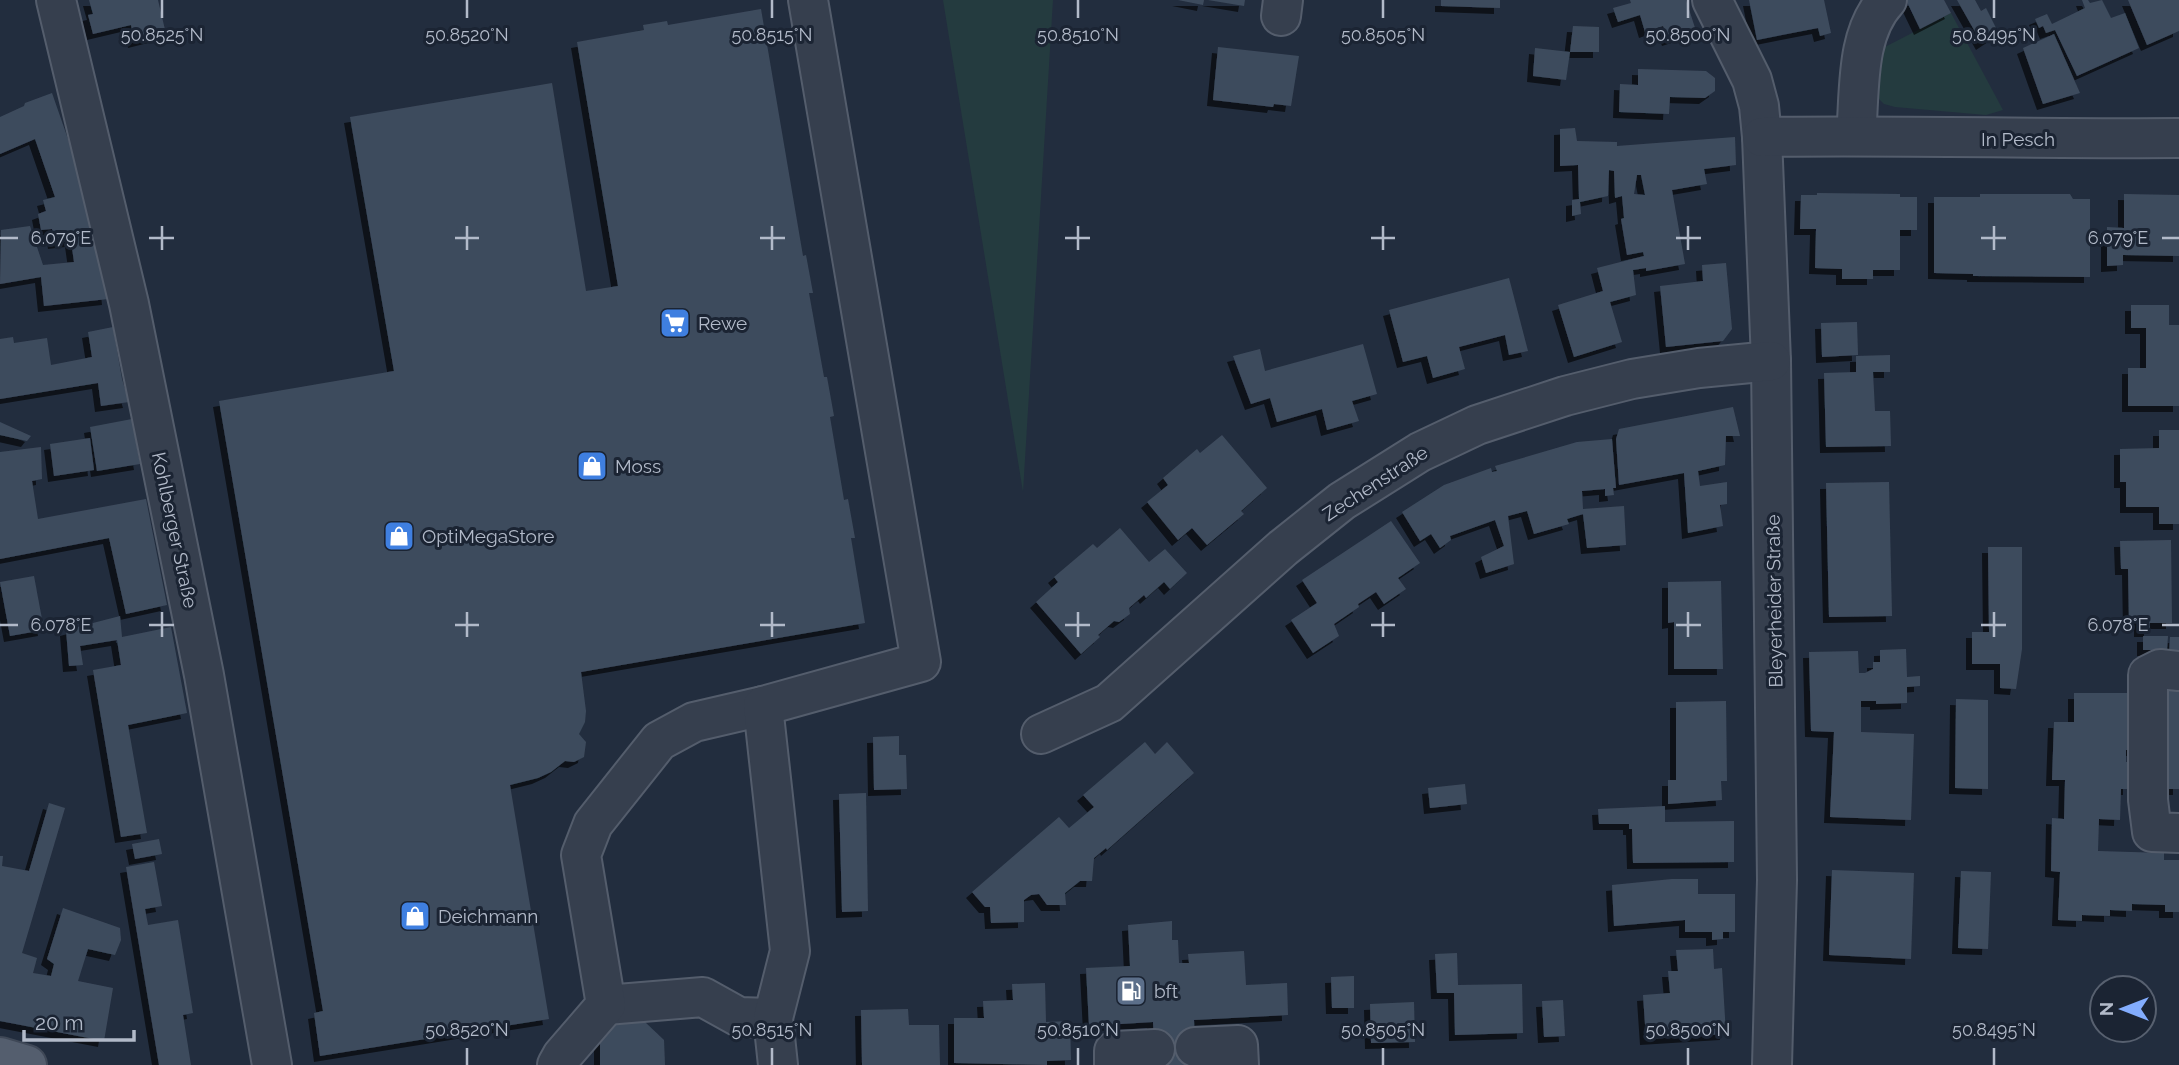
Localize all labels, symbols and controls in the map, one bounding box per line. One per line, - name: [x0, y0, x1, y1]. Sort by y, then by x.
- text: 50.8525°N: [121, 24, 203, 45]
- text: 50.8520°N: [425, 24, 509, 45]
- text: 50.8515°N: [732, 24, 812, 45]
- text: 50.8510°N: [1037, 24, 1119, 45]
- text: 50.8505°N: [1341, 24, 1425, 45]
- text: 50.8500°N: [1645, 24, 1731, 45]
- text: 50.8495°N: [1952, 24, 2036, 45]
- street label: In Pesch: [1981, 128, 2055, 150]
- text: 6.079°E: [31, 227, 91, 248]
- text: 6.079°E: [2088, 227, 2148, 248]
- supermarket icon: Rewe: [658, 306, 692, 340]
- place label: Rewe: [698, 312, 747, 334]
- street label: Zechenstraße: [1318, 441, 1432, 525]
- shop icon: Moss: [575, 449, 609, 483]
- street label: Kohlberger Straße: [148, 450, 202, 610]
- place label: Moss: [615, 455, 661, 477]
- street label: Bleyerheider Straße: [1761, 514, 1787, 688]
- shop icon: OptiMegaStore: [382, 519, 416, 553]
- place label: OptiMegaStore: [422, 525, 554, 547]
- text: 6.078°E: [30, 614, 92, 635]
- text: 6.078°E: [2087, 614, 2149, 635]
- shop icon: Deichmann: [398, 899, 432, 933]
- place label: Deichmann: [438, 905, 538, 927]
- fuel station icon: bft: [1114, 974, 1148, 1008]
- north arrow: [2088, 974, 2158, 1044]
- place label: bft: [1154, 980, 1179, 1002]
- scale bar: [24, 998, 135, 1042]
- text: N: [2095, 1002, 2117, 1016]
- text: 20 m: [35, 1010, 83, 1035]
- text: 50.8520°N: [425, 1019, 509, 1040]
- text: 50.8515°N: [732, 1019, 812, 1040]
- text: 50.8510°N: [1037, 1019, 1119, 1040]
- text: 50.8505°N: [1341, 1019, 1425, 1040]
- text: 50.8500°N: [1645, 1019, 1731, 1040]
- text: 50.8495°N: [1952, 1019, 2036, 1040]

